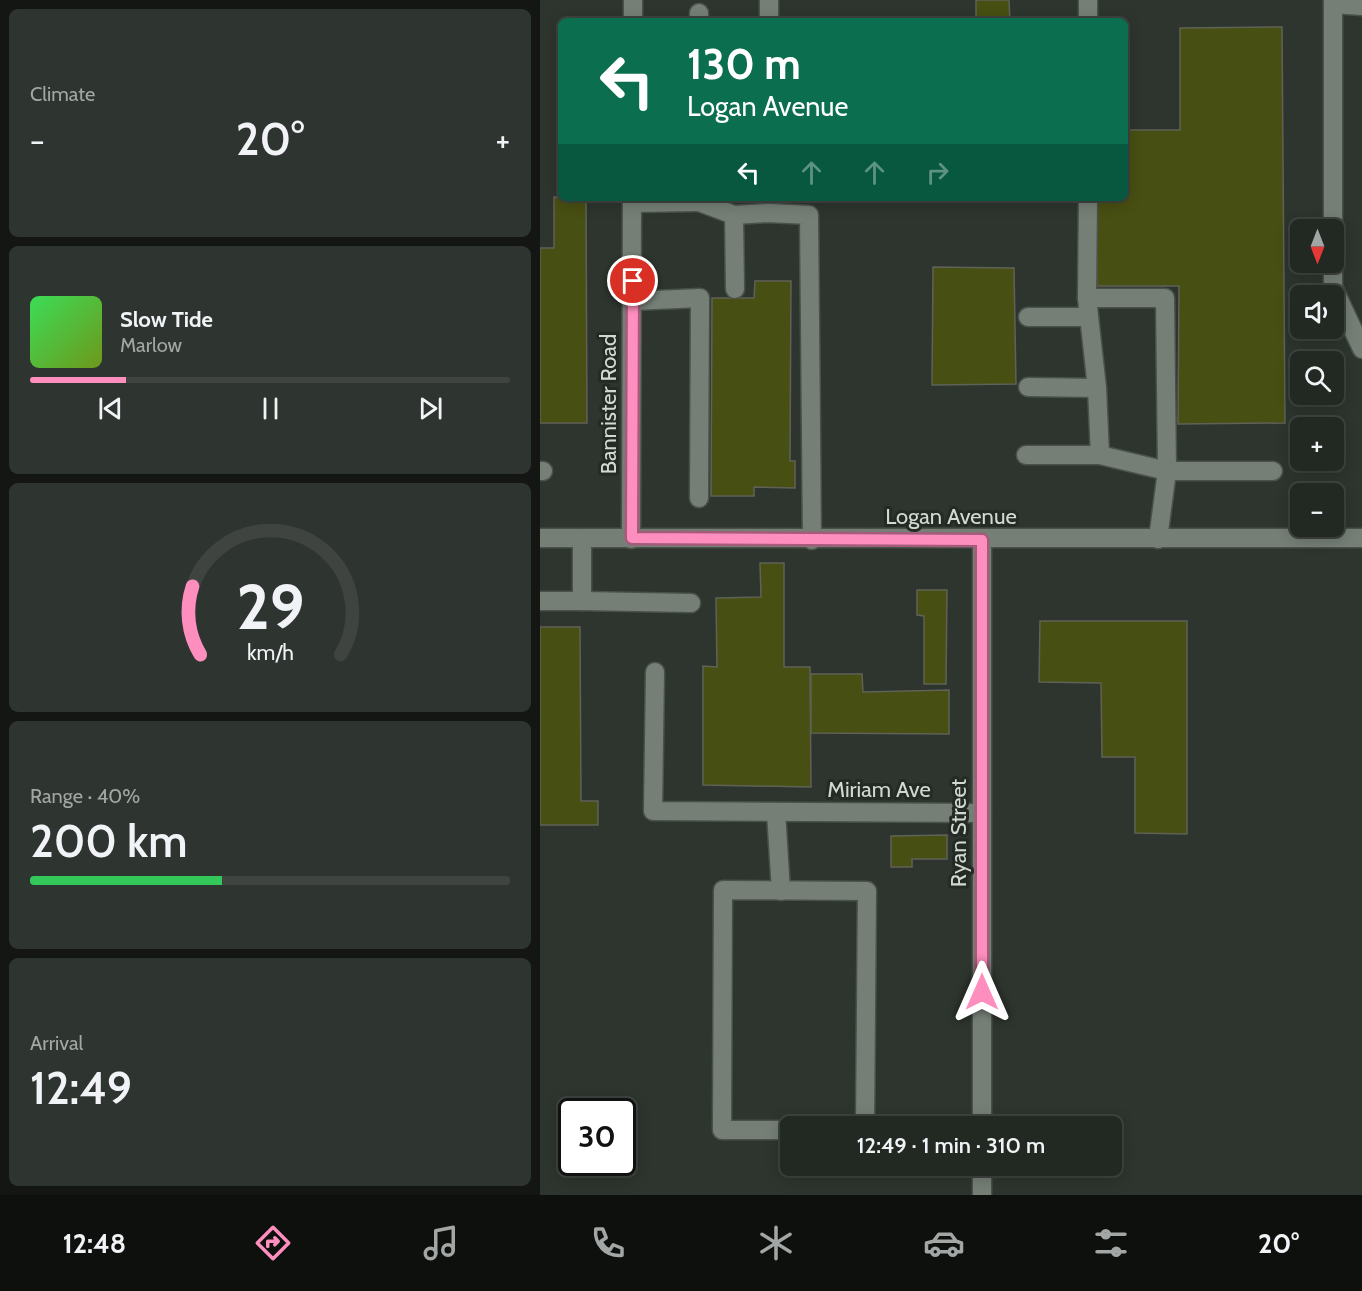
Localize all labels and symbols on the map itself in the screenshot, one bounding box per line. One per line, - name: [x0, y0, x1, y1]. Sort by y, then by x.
- north arrow: [1290, 219, 1344, 273]
- pin: [607, 255, 658, 306]
- street label: Bannister Road: [595, 334, 622, 474]
- street label: Logan Avenue: [885, 503, 1017, 530]
- street label: Miriam Ave: [827, 776, 931, 803]
- street label: Ryan Street: [945, 778, 972, 887]
- position arrow: [950, 960, 1014, 1024]
- speed limit sign: 30: [558, 1098, 636, 1176]

